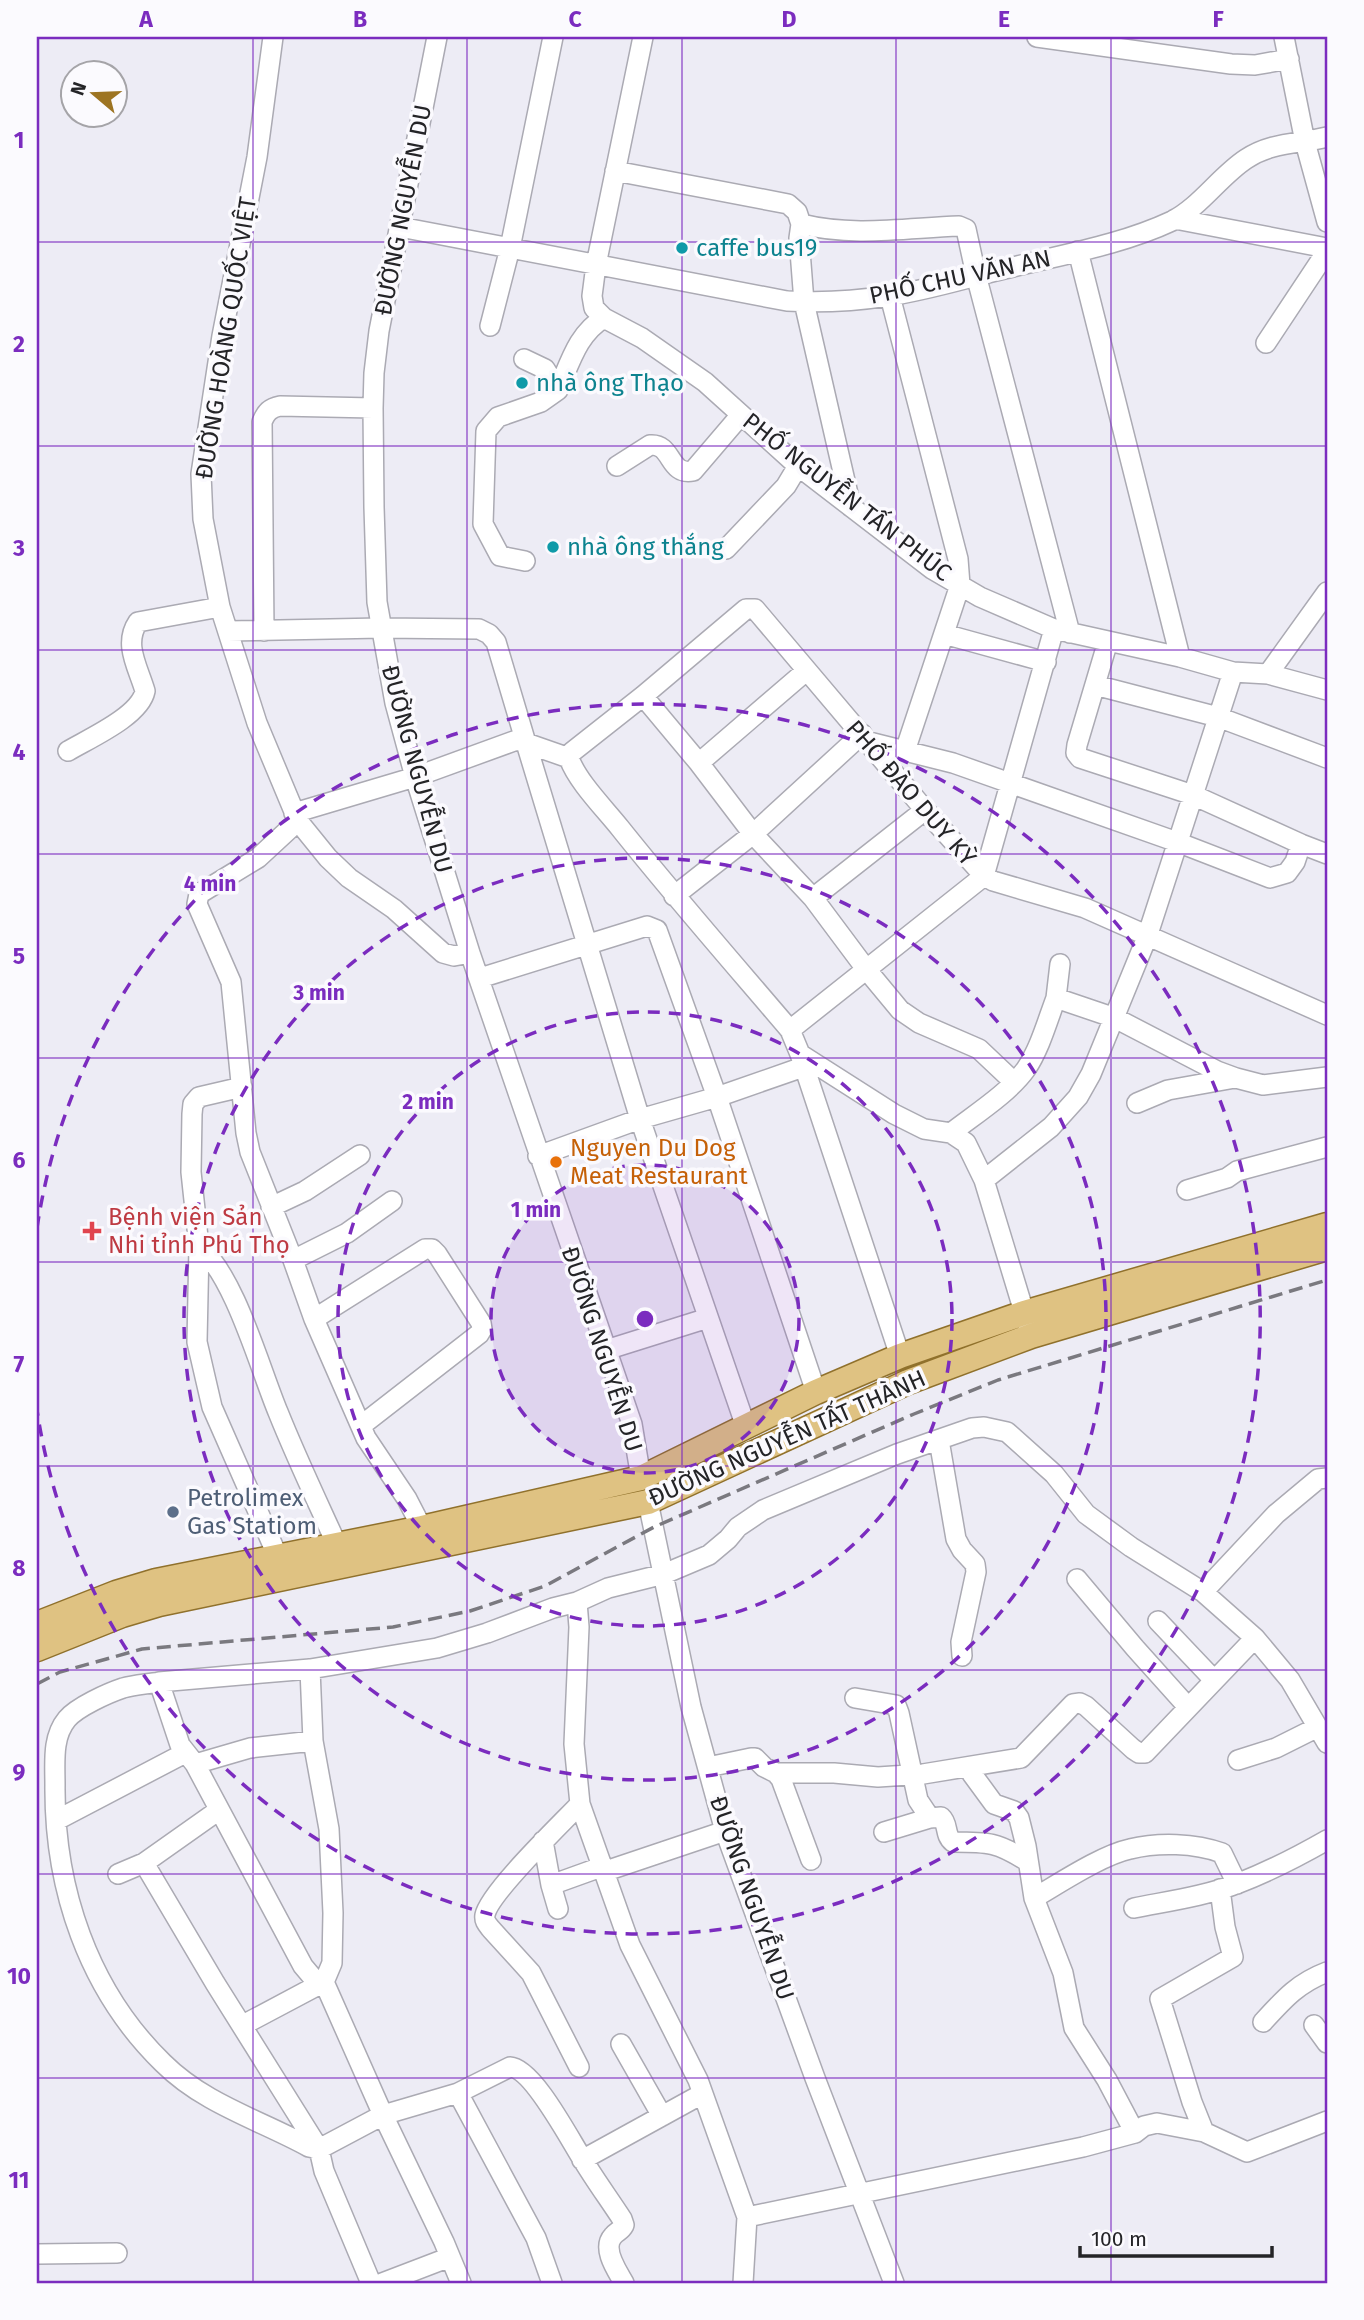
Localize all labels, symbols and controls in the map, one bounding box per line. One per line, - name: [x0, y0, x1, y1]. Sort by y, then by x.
- text: A: [138, 5, 153, 33]
- text: B: [353, 5, 367, 33]
- text: C: [568, 5, 582, 33]
- text: D: [782, 5, 797, 33]
- text: E: [998, 5, 1010, 33]
- text: F: [1212, 5, 1224, 33]
- north arrow: [60, 60, 130, 130]
- text: N: [65, 79, 91, 98]
- street label: ĐƯỜNG NGUYỄN DU: [366, 102, 437, 318]
- text: 1: [14, 126, 24, 154]
- street label: ĐƯỜNG HOÀNG QUỐC VIỆT: [186, 194, 262, 481]
- place label: caffe bus19: [696, 234, 817, 262]
- marker: caffe bus19: [674, 240, 690, 256]
- street label: PHỐ CHU VĂN AN: [866, 240, 1053, 310]
- text: 2: [13, 330, 25, 358]
- place label: nhà ông Thạo: [536, 369, 684, 397]
- marker: nhà ông Thạo: [514, 375, 530, 391]
- street label: PHỐ NGUYỄN TẤN PHÚC: [737, 404, 959, 587]
- place label: nhà ông thắng: [567, 532, 724, 561]
- text: 3: [12, 534, 25, 562]
- marker: nhà ông thắng: [545, 539, 561, 555]
- street label: ĐƯỜNG NGUYỄN DU: [376, 661, 461, 876]
- street label: PHỐ ĐÀO DUY KỲ: [840, 712, 985, 872]
- text: 4: [13, 738, 26, 766]
- text: 4 min: [184, 871, 236, 897]
- text: 5: [13, 942, 25, 970]
- text: 3 min: [292, 980, 345, 1006]
- text: 2 min: [402, 1089, 454, 1115]
- place label: Nguyen Du Dog Meat Restaurant: [570, 1134, 748, 1190]
- text: 6: [13, 1146, 26, 1174]
- marker: Nguyen Du Dog Meat Restaurant: [548, 1154, 564, 1170]
- text: 1 min: [511, 1197, 561, 1223]
- place label: Bệnh viện Sản Nhi tỉnh Phú Thọ: [108, 1203, 290, 1259]
- marker: Bệnh viện Sản Nhi tỉnh Phú Thọ: [82, 1221, 102, 1241]
- street label: ĐƯỜNG NGUYỄN DU: [556, 1242, 651, 1455]
- centre of rings: [633, 1307, 657, 1331]
- text: 7: [14, 1350, 25, 1378]
- street label: ĐƯỜNG NGUYỄN TẤT THÀNH: [643, 1361, 930, 1512]
- place label: Petrolimex Gas Statiom: [187, 1484, 317, 1540]
- marker: Petrolimex Gas Statiom: [165, 1504, 181, 1520]
- text: 8: [12, 1554, 26, 1582]
- text: 9: [13, 1758, 26, 1786]
- street label: ĐƯỜNG NGUYỄN DU: [704, 1791, 803, 2004]
- text: 10: [7, 1962, 31, 1990]
- text: 11: [9, 2166, 29, 2194]
- scale bar: [1080, 2215, 1273, 2259]
- text: 100 m: [1091, 2226, 1147, 2252]

